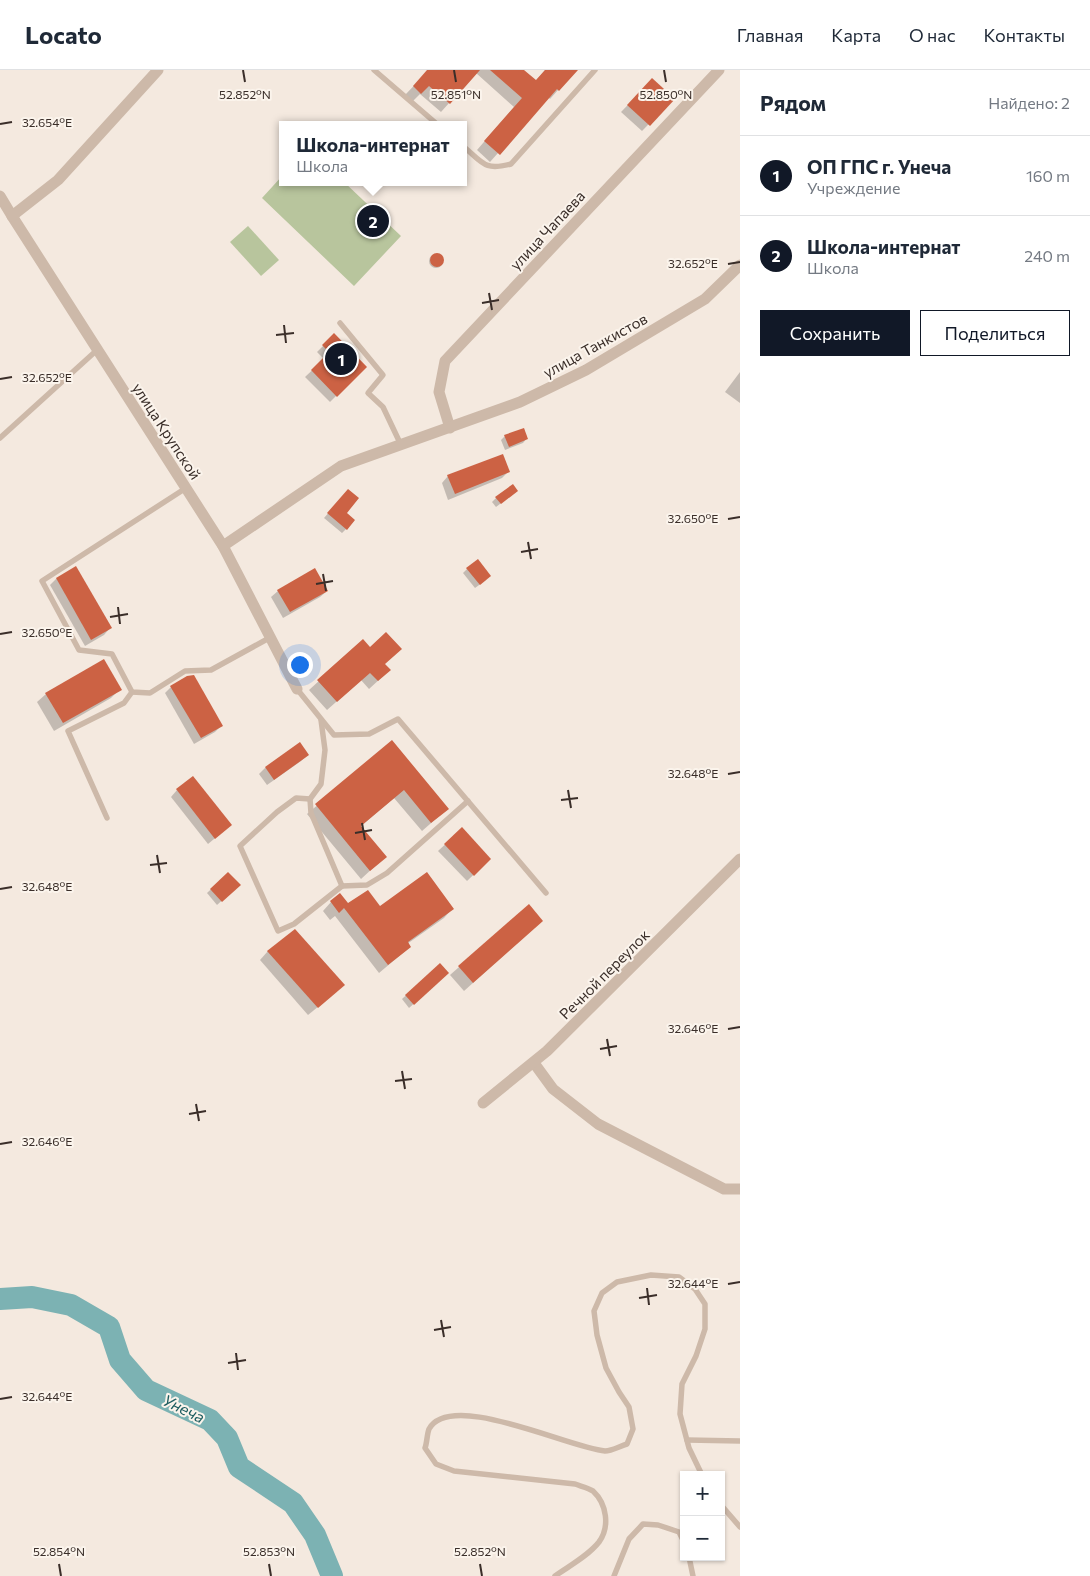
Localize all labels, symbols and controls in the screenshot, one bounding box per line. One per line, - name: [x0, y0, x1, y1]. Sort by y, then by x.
- text: Locato: [25, 20, 102, 49]
- text: Главная: [737, 24, 803, 46]
- text: Карта: [831, 24, 881, 46]
- text: О нас: [909, 24, 956, 46]
- text: Контакты: [984, 24, 1065, 46]
- text: 52.852°N: [219, 87, 271, 101]
- text: 52.851°N: [431, 87, 481, 101]
- text: 52.850°N: [640, 87, 692, 101]
- text: Рядом: [760, 90, 826, 115]
- text: Найдено: 2: [988, 93, 1070, 112]
- text: 32.654°E: [22, 115, 72, 129]
- popup: [279, 121, 467, 186]
- text: Школа-интернат: [296, 133, 450, 156]
- text: ОП ГПС г. Унеча: [807, 155, 951, 178]
- text: Школа: [296, 156, 348, 175]
- text: 1: [772, 166, 780, 185]
- text: 160 m: [1026, 166, 1070, 185]
- text: Учреждение: [807, 178, 900, 197]
- street label: улица Чапаева: [506, 187, 588, 273]
- pin: 2: [357, 202, 389, 240]
- text: Школа-интернат: [807, 235, 960, 258]
- text: 2: [771, 246, 781, 265]
- text: 240 m: [1024, 246, 1070, 265]
- text: 32.652°E: [668, 256, 718, 270]
- text: Школа: [807, 258, 859, 277]
- street label: улица Танкистов: [540, 309, 650, 381]
- button: Сохранить: [760, 310, 910, 356]
- button: Поделиться: [920, 310, 1070, 356]
- pin: 1: [325, 340, 357, 378]
- text: 32.652°E: [22, 370, 72, 384]
- street label: улица Крупской: [129, 379, 205, 483]
- text: 32.650°E: [668, 511, 718, 525]
- text: 32.650°E: [22, 625, 72, 639]
- your location: [287, 652, 313, 678]
- text: 32.648°E: [668, 766, 718, 780]
- text: 32.648°E: [22, 879, 72, 893]
- street label: Речной переулок: [555, 925, 653, 1023]
- text: 32.646°E: [668, 1021, 718, 1035]
- text: 32.646°E: [22, 1134, 72, 1148]
- text: 32.644°E: [668, 1276, 718, 1290]
- text: 32.644°E: [22, 1389, 72, 1403]
- water label: Унеча: [160, 1390, 208, 1426]
- map controls: [680, 1471, 725, 1561]
- button: +: [680, 1471, 725, 1516]
- button: −: [680, 1516, 725, 1561]
- text: 52.854°N: [33, 1544, 85, 1558]
- text: 52.853°N: [243, 1544, 295, 1558]
- text: 52.852°N: [454, 1544, 506, 1558]

